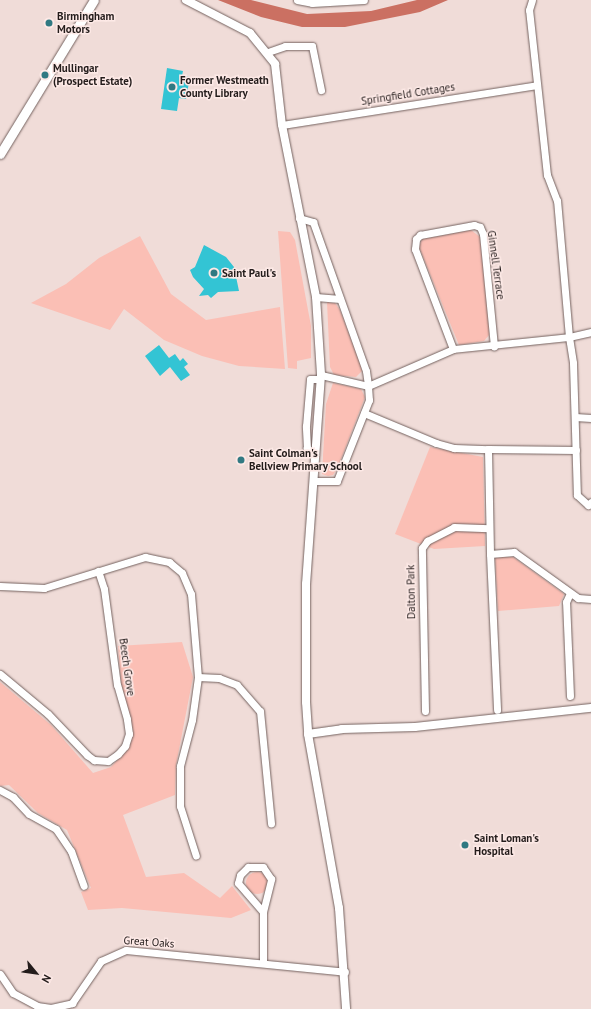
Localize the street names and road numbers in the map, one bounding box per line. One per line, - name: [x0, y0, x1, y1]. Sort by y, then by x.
- street label: Springfield Cottages: [360, 80, 456, 108]
- street label: Ginnell Terrace: [485, 229, 507, 301]
- street label: Dalton Park: [404, 565, 418, 619]
- street label: Beech Grove: [116, 637, 138, 697]
- street label: Great Oaks: [123, 934, 175, 950]

